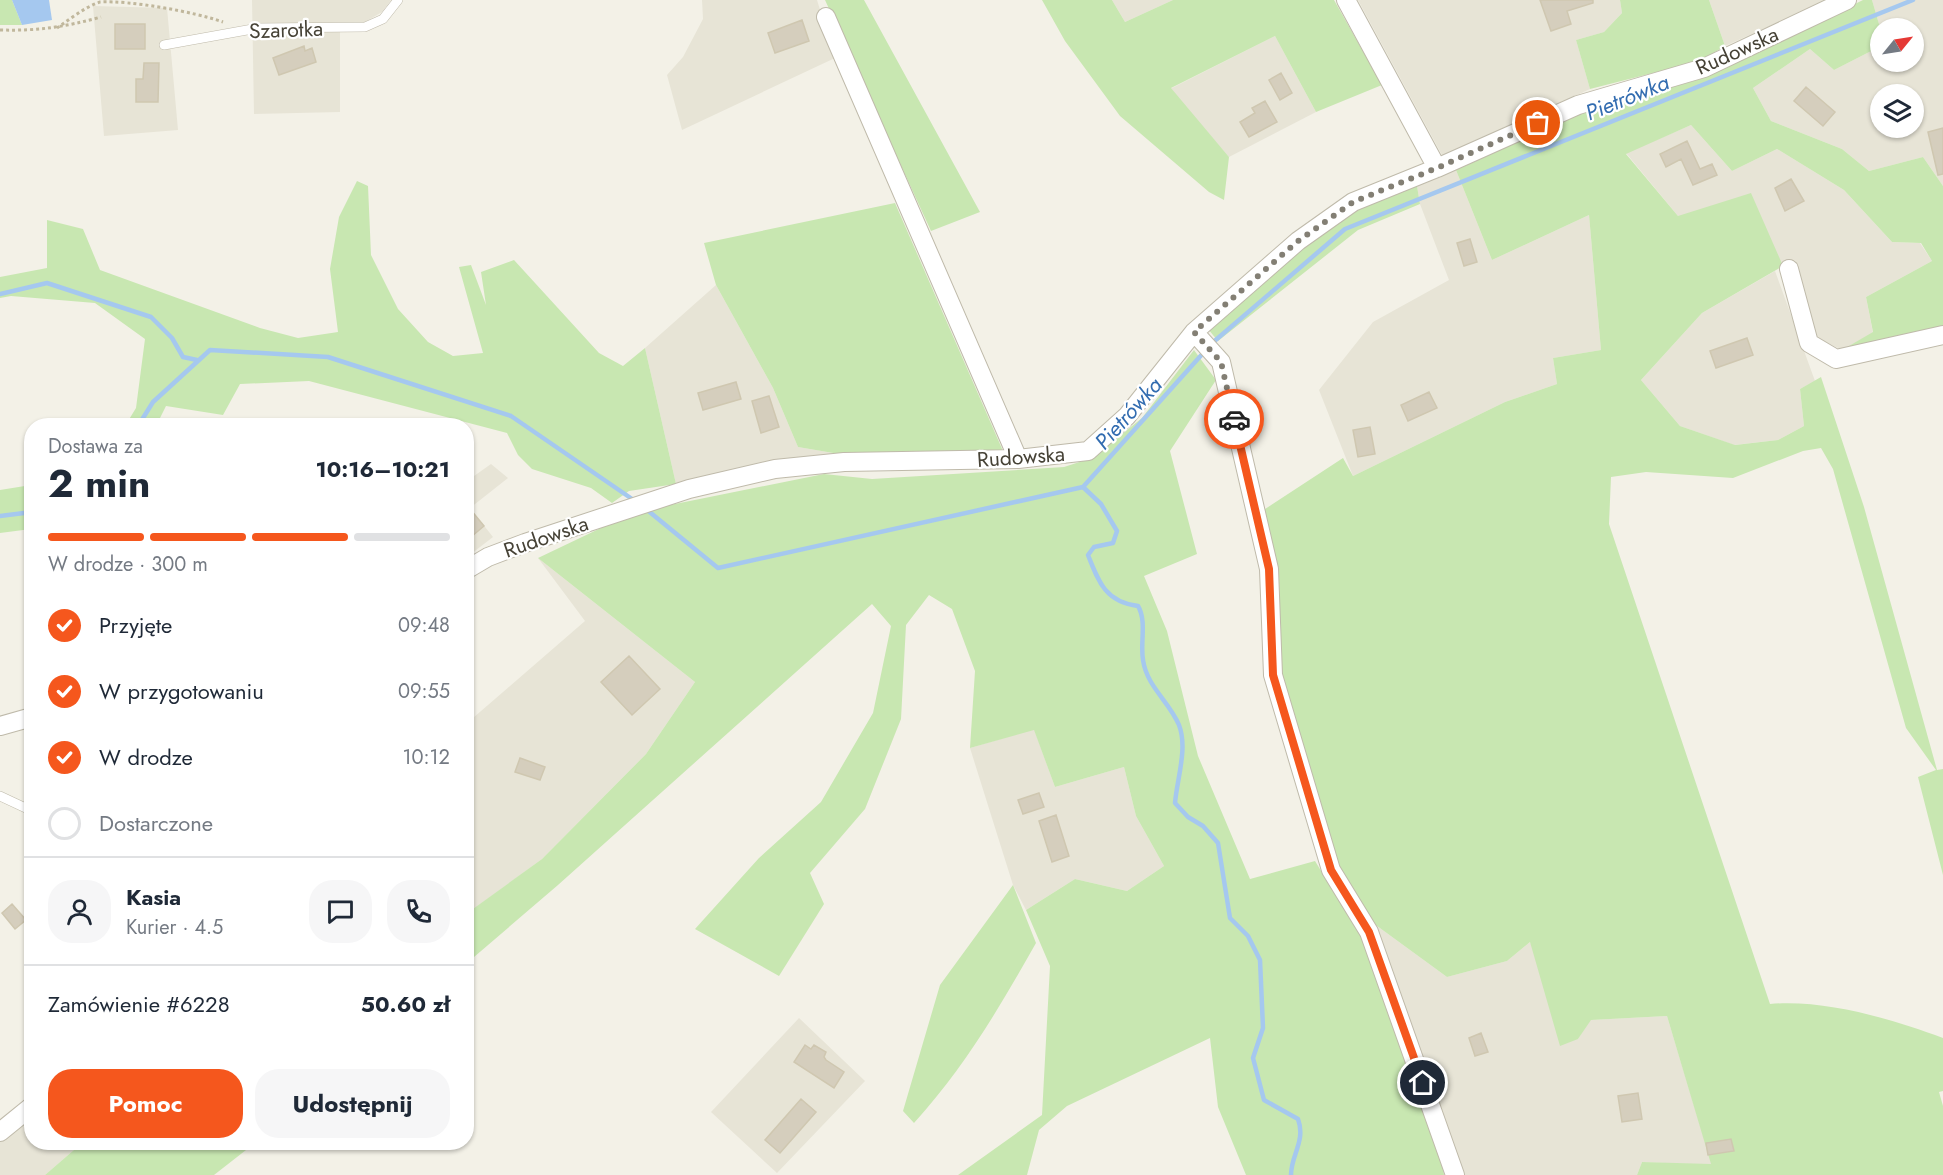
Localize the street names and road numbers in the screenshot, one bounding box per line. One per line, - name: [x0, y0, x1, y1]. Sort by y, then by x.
- street label: Szarotka: [248, 14, 324, 46]
- street label: Rudowska: [1691, 19, 1783, 83]
- street label: Rudowska: [976, 439, 1066, 475]
- street label: Rudowska: [500, 508, 592, 566]

